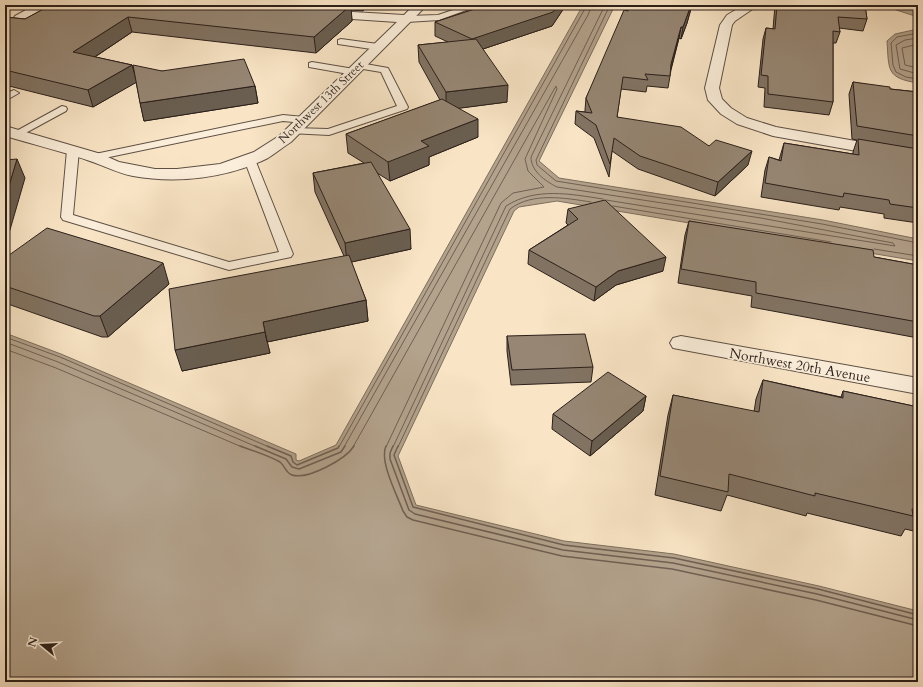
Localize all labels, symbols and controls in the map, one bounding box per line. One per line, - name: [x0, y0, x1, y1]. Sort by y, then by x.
- street label: Northwest 13th Street: [275, 57, 367, 147]
- street label: Northwest 20th Avenue: [728, 344, 872, 387]
- north arrow: [22, 625, 62, 665]
- text: N: [24, 635, 42, 649]

